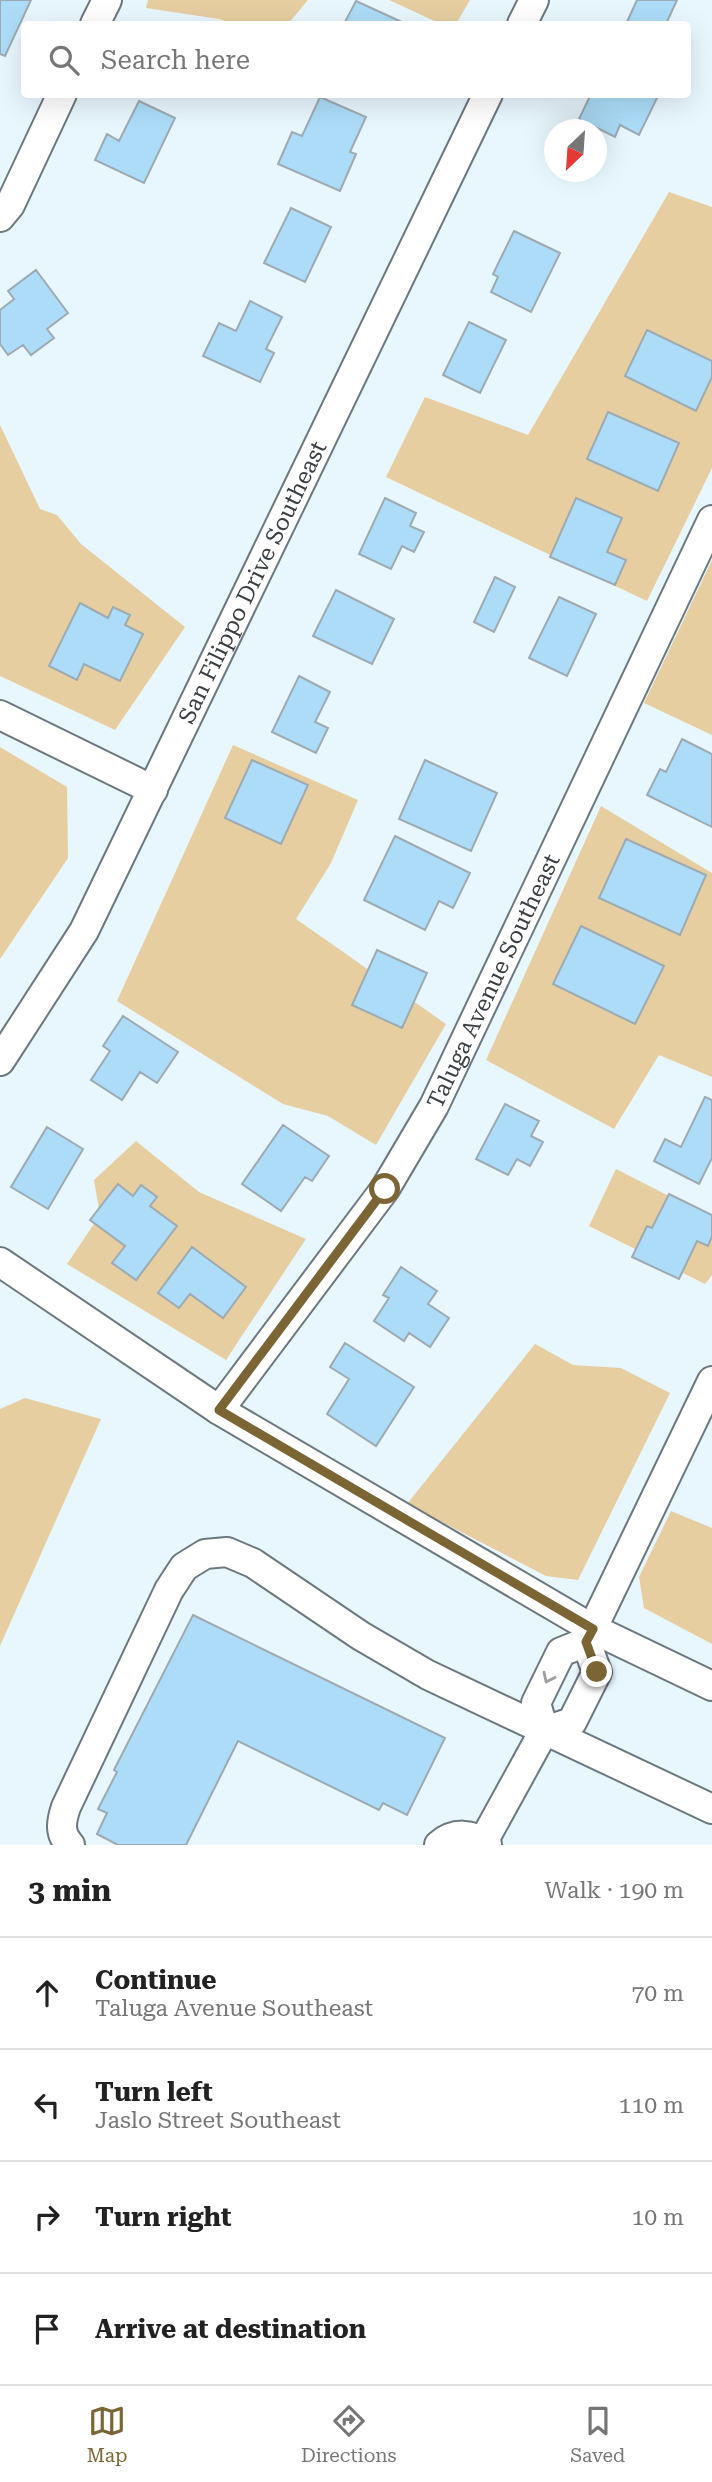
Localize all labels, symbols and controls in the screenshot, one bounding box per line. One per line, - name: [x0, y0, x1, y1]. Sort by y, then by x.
- search box: [21, 21, 691, 98]
- icon: search: [45, 41, 83, 79]
- text: Search here: [101, 45, 250, 75]
- north arrow: [544, 119, 607, 182]
- street label: San Filippo Drive Southeast: [173, 437, 333, 728]
- street label: Taluga Avenue Southeast: [422, 849, 566, 1113]
- route start: [369, 1173, 400, 1204]
- route end: [581, 1656, 612, 1687]
- one-way arrow: [543, 1671, 557, 1683]
- text: 3 min: [28, 1873, 111, 1908]
- text: Walk · 190 m: [545, 1877, 684, 1904]
- text: Continue: [95, 1965, 217, 1995]
- icon: ahead: [28, 1974, 66, 2012]
- text: 70 m: [631, 1980, 684, 2007]
- text: Taluga Avenue Southeast: [95, 1995, 373, 2022]
- text: Turn left: [95, 2077, 213, 2107]
- icon: left: [28, 2086, 66, 2124]
- text: 110 m: [619, 2092, 684, 2119]
- text: Jaslo Street Southeast: [95, 2107, 341, 2134]
- icon: right: [28, 2198, 66, 2236]
- text: Turn right: [95, 2202, 231, 2232]
- text: 10 m: [631, 2204, 684, 2231]
- icon: arrive: [28, 2310, 66, 2348]
- text: Arrive at destination: [95, 2314, 366, 2344]
- tab: Map: [87, 2402, 127, 2467]
- tab: Directions: [301, 2402, 397, 2467]
- tab: Saved: [570, 2402, 625, 2467]

